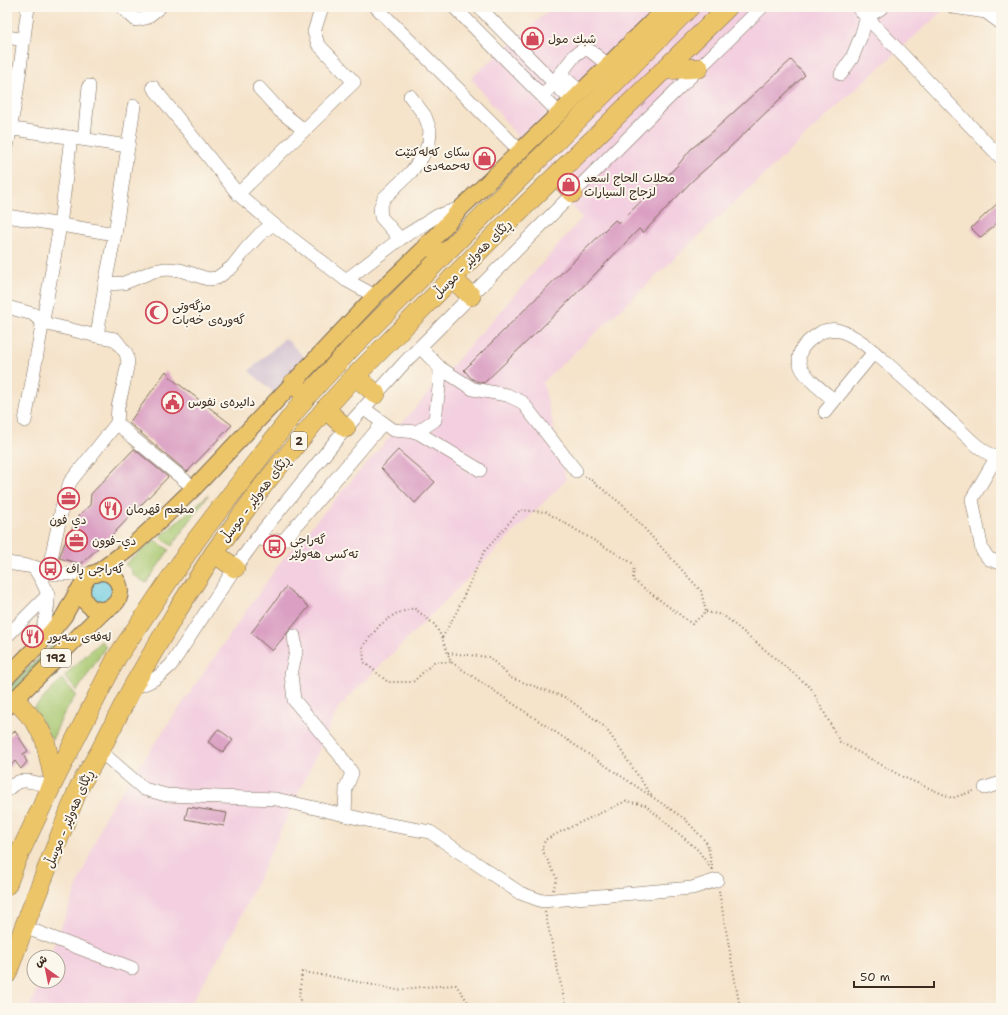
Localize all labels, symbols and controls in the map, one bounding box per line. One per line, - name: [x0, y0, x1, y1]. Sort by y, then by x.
- shop icon: شبك مول: [520, 26, 546, 52]
- place label: شبك مول: [548, 31, 596, 47]
- place label: سکای کەلەکنێت ئەحمەدی: [395, 144, 470, 174]
- shop icon: سکای کەلەکنێت ئەحمەدی: [472, 146, 498, 172]
- place label: محلات الحاج اسعد لزجاج السيارات: [584, 170, 675, 201]
- shop icon: محلات الحاج اسعد لزجاج السيارات: [555, 172, 581, 198]
- street label: ڕێگای هەولێر - موسڵ: [429, 216, 516, 303]
- place label: مزگەوتى گەورەى خەبات: [172, 298, 245, 328]
- mosque icon: مزگەوتى گەورەى خەبات: [144, 300, 170, 326]
- public building icon: دائیرەی نفوس: [160, 389, 186, 415]
- place label: دائیرەی نفوس: [188, 394, 255, 410]
- road number: 2: [291, 432, 307, 450]
- street label: ڕێگای هەولێر - موسڵ: [216, 452, 295, 547]
- office icon: دي فون: [55, 486, 81, 512]
- restaurant icon: مطعم قهرمان: [98, 496, 124, 522]
- place label: مطعم قهرمان: [126, 501, 195, 518]
- place label: دي فون: [49, 512, 87, 529]
- office icon: دي-فوون: [64, 528, 90, 554]
- place label: گەراجی تەکسی هەولێر: [289, 532, 359, 562]
- place label: دي-فوون: [92, 533, 136, 550]
- bus stop icon: گەراجی تەکسی هەولێر: [261, 534, 287, 560]
- bus stop icon: گەراجی ڕاف: [37, 556, 63, 582]
- place label: گەراجی ڕاف: [66, 561, 124, 579]
- restaurant icon: لەفەی سەبور: [19, 624, 45, 650]
- place label: لەفەی سەبور: [47, 629, 111, 645]
- road number: 192: [41, 649, 71, 667]
- street label: ڕێگای هەولێر - موسڵ: [40, 767, 99, 871]
- north arrow: [26, 949, 66, 989]
- text: ش: [32, 951, 50, 971]
- scale bar: [854, 963, 934, 989]
- text: 50 m: [860, 969, 890, 985]

